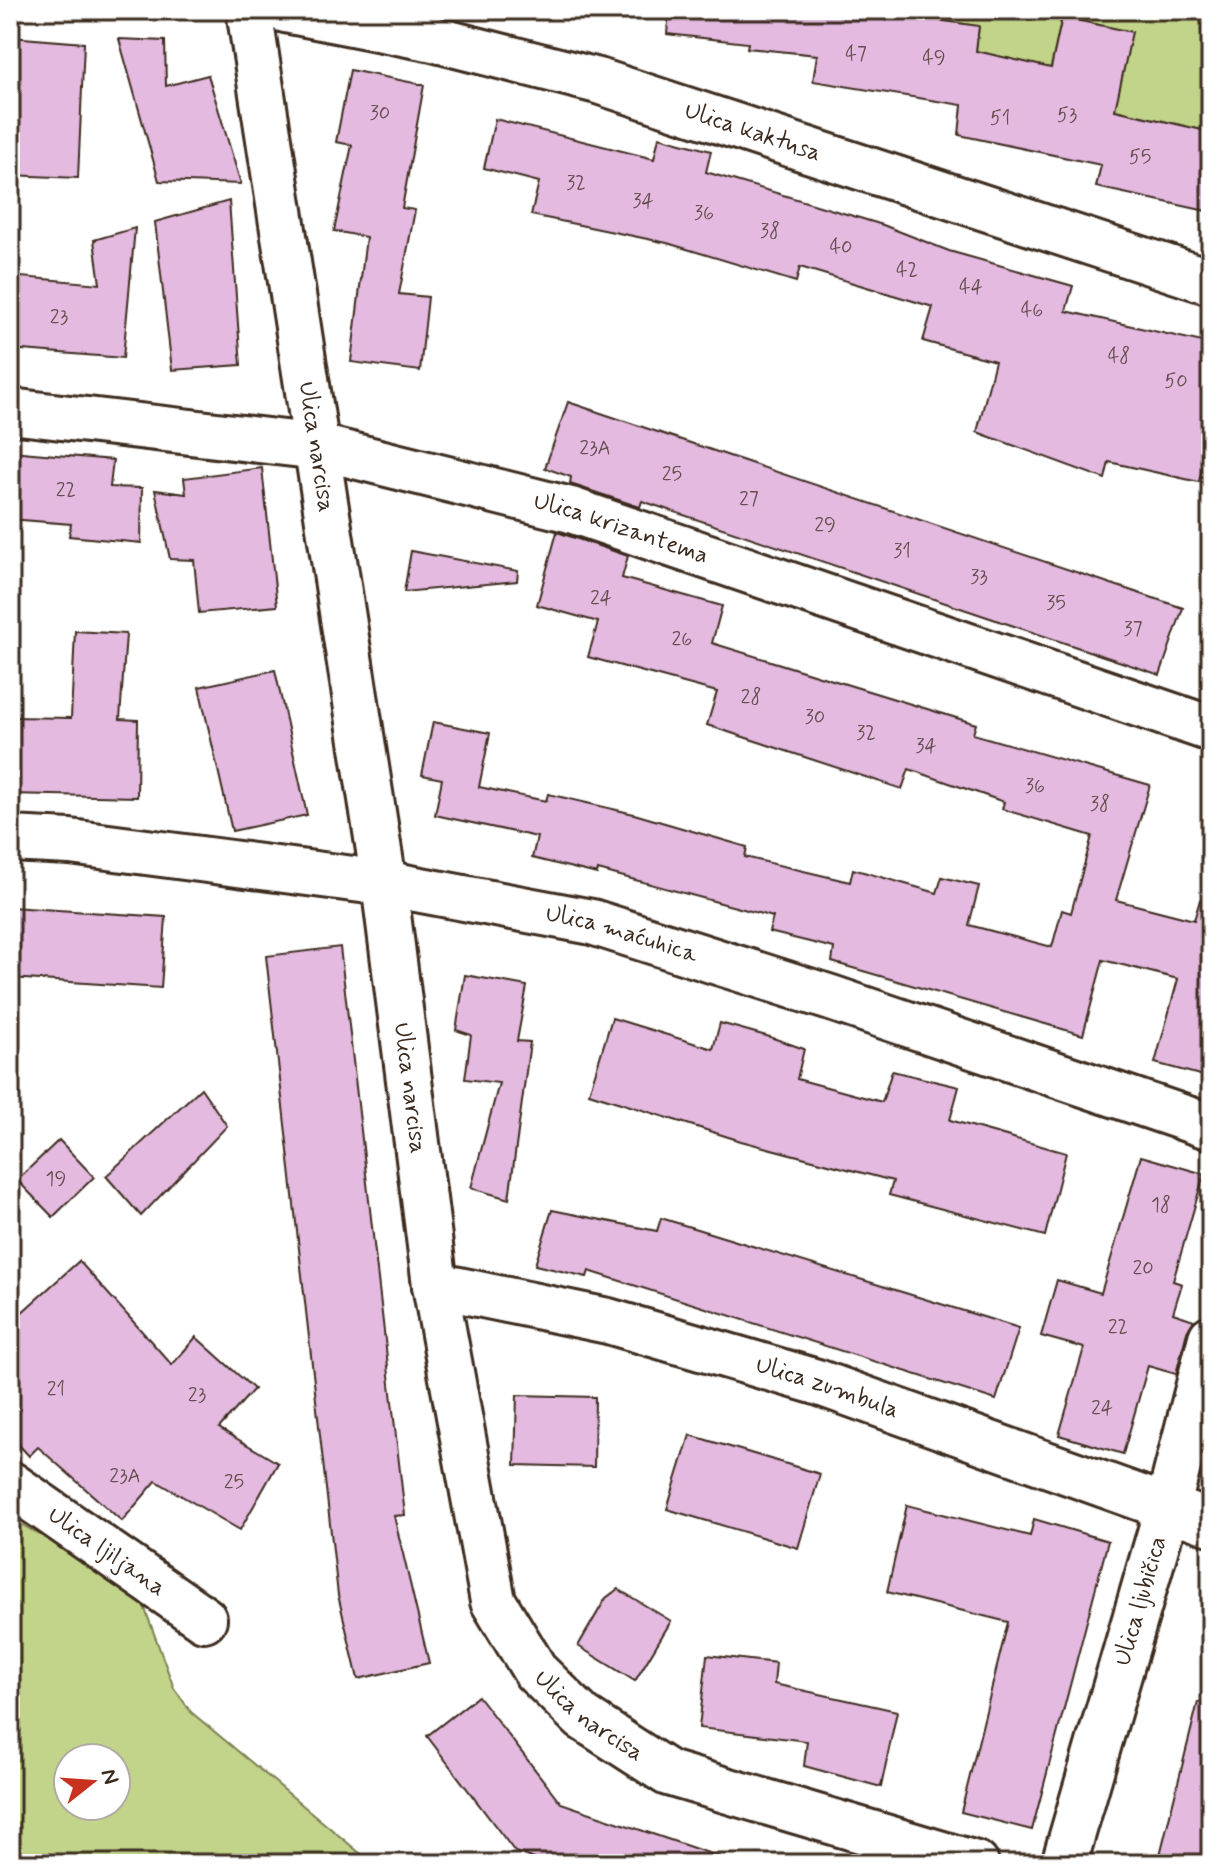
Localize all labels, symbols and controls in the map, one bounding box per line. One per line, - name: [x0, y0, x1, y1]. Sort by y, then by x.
- house number: 47: [845, 41, 867, 68]
- house number: 49: [922, 45, 946, 72]
- street label: Ulica kaktusa: [681, 95, 825, 169]
- house number: 30: [370, 100, 390, 127]
- house number: 53: [1057, 102, 1077, 129]
- house number: 51: [990, 105, 1010, 132]
- house number: 55: [1129, 144, 1151, 171]
- house number: 32: [566, 170, 586, 197]
- house number: 34: [632, 188, 654, 215]
- house number: 36: [694, 200, 714, 227]
- house number: 38: [760, 218, 780, 245]
- house number: 40: [829, 234, 853, 261]
- house number: 42: [896, 257, 918, 284]
- house number: 44: [959, 274, 983, 301]
- house number: 46: [1021, 297, 1043, 324]
- house number: 23: [50, 304, 68, 331]
- house number: 48: [1108, 343, 1130, 370]
- house number: 50: [1164, 368, 1188, 395]
- street label: Ulica narcisa: [291, 379, 342, 514]
- house number: 23A: [579, 435, 611, 462]
- house number: 25: [662, 461, 682, 488]
- house number: 22: [56, 477, 76, 504]
- street label: Ulica krizantema: [531, 486, 712, 571]
- house number: 27: [739, 486, 759, 513]
- house number: 29: [814, 512, 836, 539]
- house number: 31: [893, 538, 911, 565]
- house number: 33: [970, 564, 988, 591]
- house number: 24: [590, 585, 612, 612]
- house number: 35: [1046, 590, 1066, 617]
- house number: 37: [1123, 616, 1143, 643]
- house number: 26: [672, 626, 692, 653]
- house number: 28: [741, 684, 761, 711]
- house number: 30: [805, 704, 825, 731]
- house number: 32: [856, 720, 876, 747]
- house number: 34: [915, 733, 937, 760]
- house number: 36: [1025, 773, 1045, 800]
- house number: 38: [1090, 791, 1110, 818]
- street label: Ulica maćuhica: [543, 898, 702, 970]
- street label: Ulica narcisa: [386, 1021, 434, 1155]
- house number: 19: [46, 1166, 66, 1193]
- house number: 18: [1151, 1192, 1171, 1219]
- house number: 20: [1132, 1255, 1154, 1282]
- house number: 22: [1108, 1314, 1128, 1341]
- street label: Ulica zumbula: [752, 1349, 903, 1426]
- house number: 21: [47, 1376, 65, 1403]
- house number: 23: [188, 1382, 206, 1409]
- house number: 24: [1091, 1395, 1113, 1422]
- house number: 23A: [109, 1463, 141, 1490]
- house number: 25: [224, 1469, 244, 1496]
- street label: Ulica ljiljana: [42, 1499, 172, 1603]
- street label: Ulica ljubičica: [1107, 1532, 1174, 1669]
- street label: Ulica narcisa: [527, 1663, 650, 1769]
- north arrow: [52, 1742, 132, 1822]
- text: N: [94, 1766, 125, 1788]

